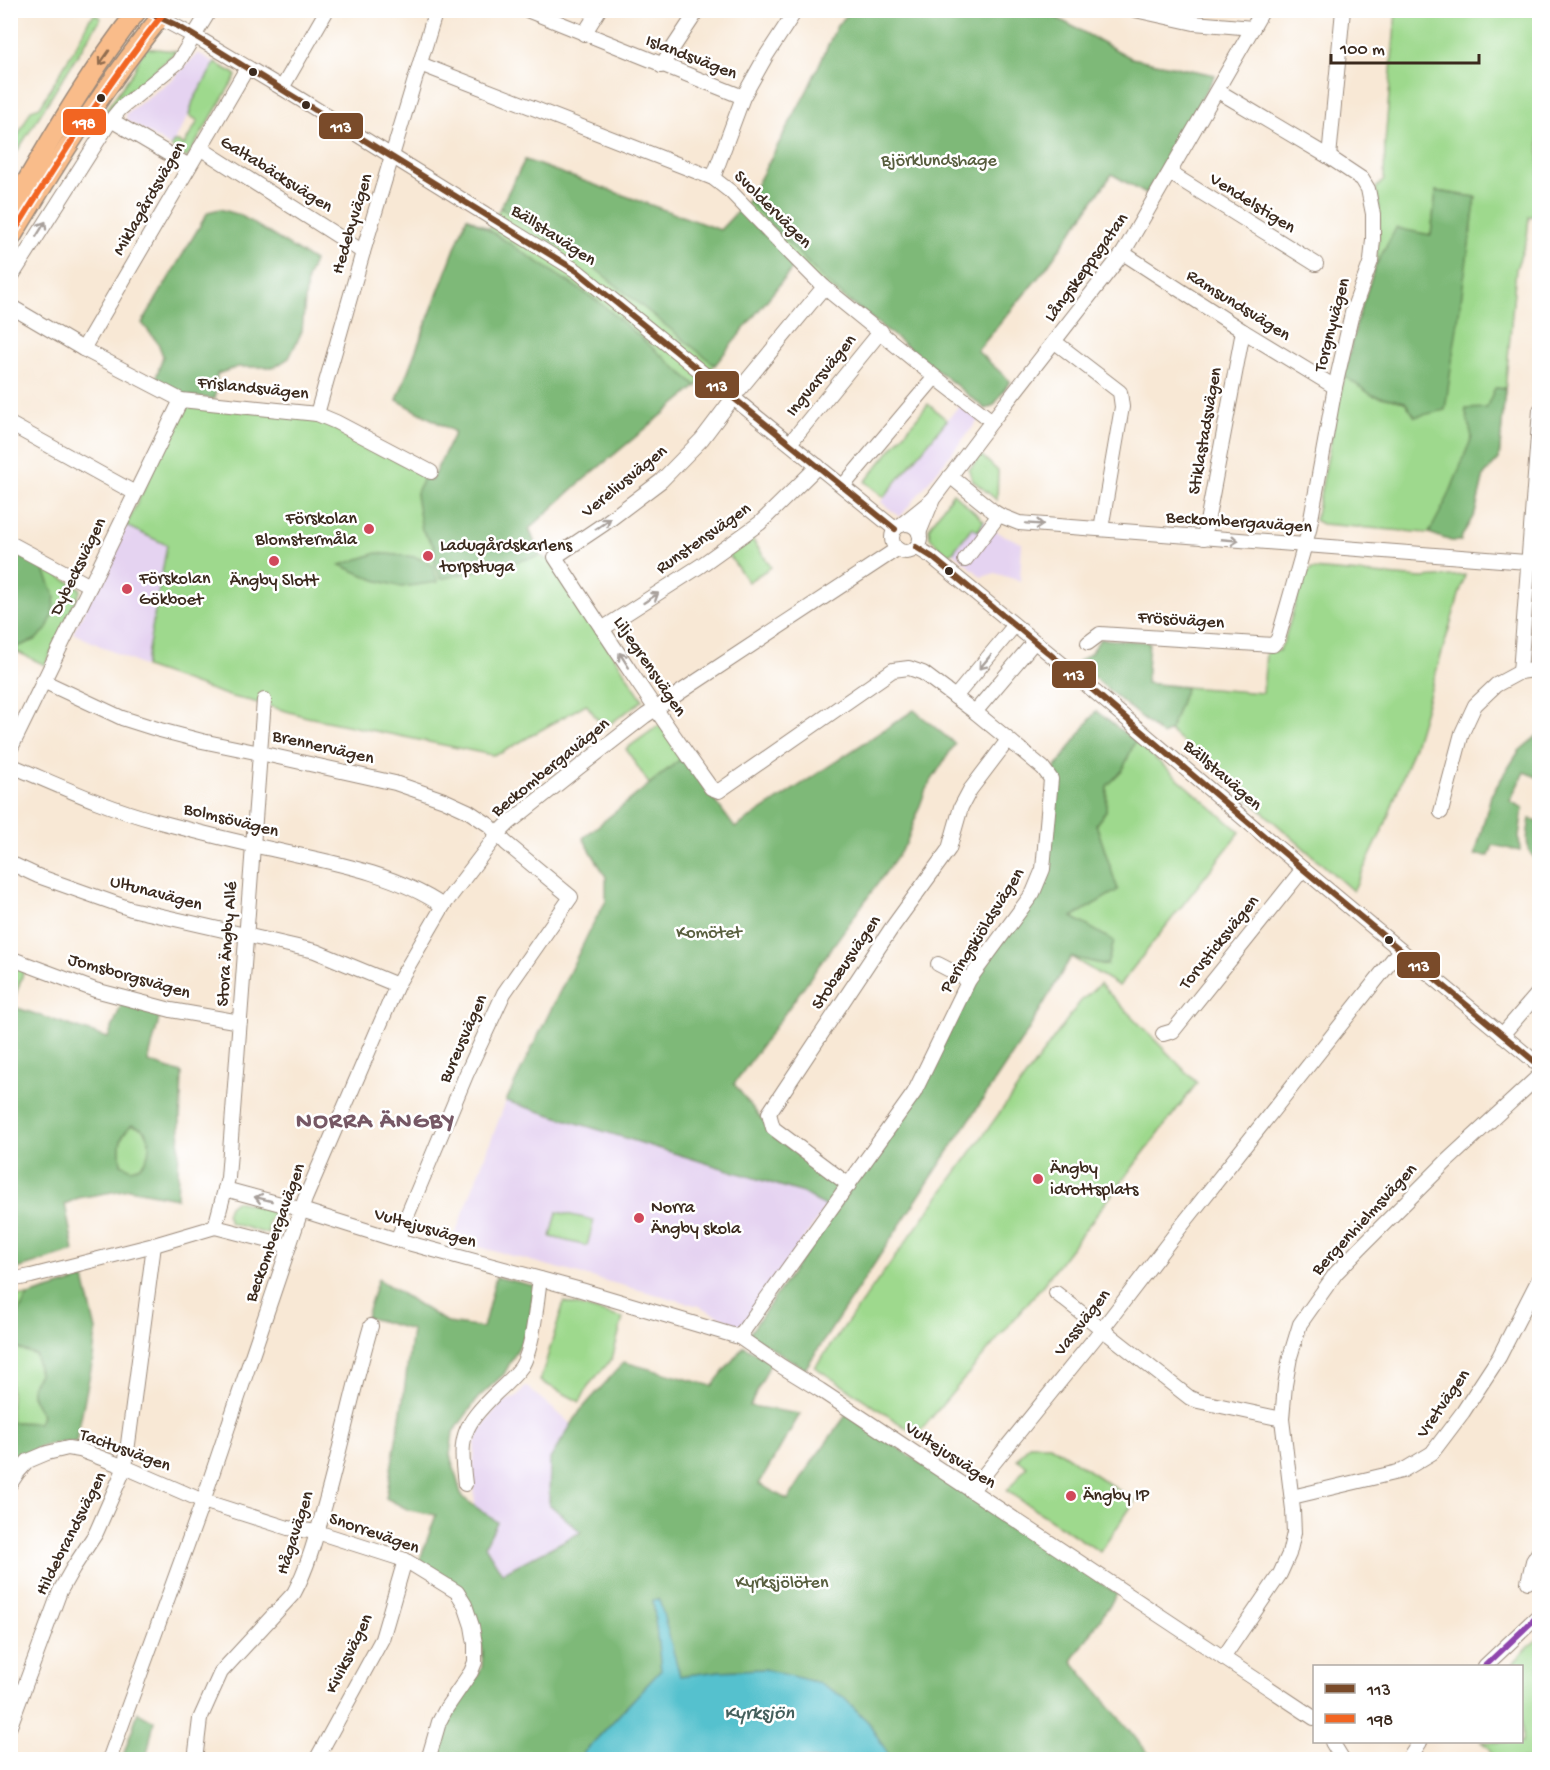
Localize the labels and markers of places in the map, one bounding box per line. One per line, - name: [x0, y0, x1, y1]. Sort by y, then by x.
- unlabelled marker: [247, 66, 259, 78]
- unlabelled marker: [95, 92, 107, 104]
- unlabelled marker: [300, 99, 312, 111]
- place label: Förskolan Blomstermåla: [254, 509, 358, 551]
- marker: Förskolan Blomstermåla: [362, 522, 376, 536]
- place label: Ladugårdskarlens torpstuga: [439, 536, 574, 578]
- marker: Ladugårdskarlens torpstuga: [421, 549, 435, 563]
- marker: Ängby Slott: [267, 554, 281, 568]
- unlabelled marker: [943, 565, 955, 577]
- place label: Förskolan Gökboet: [138, 569, 211, 611]
- place label: Ängby Slott: [230, 571, 320, 592]
- marker: Förskolan Gökboet: [120, 582, 134, 596]
- unlabelled marker: [1383, 934, 1395, 946]
- place label: Ängby idrottsplats: [1050, 1159, 1140, 1201]
- marker: Ängby idrottsplats: [1031, 1172, 1045, 1186]
- place label: Norra Ängby skola: [651, 1198, 742, 1240]
- marker: Norra Ängby skola: [632, 1211, 646, 1225]
- place label: Ängby IP: [1083, 1486, 1150, 1507]
- marker: Ängby IP: [1064, 1489, 1078, 1503]

